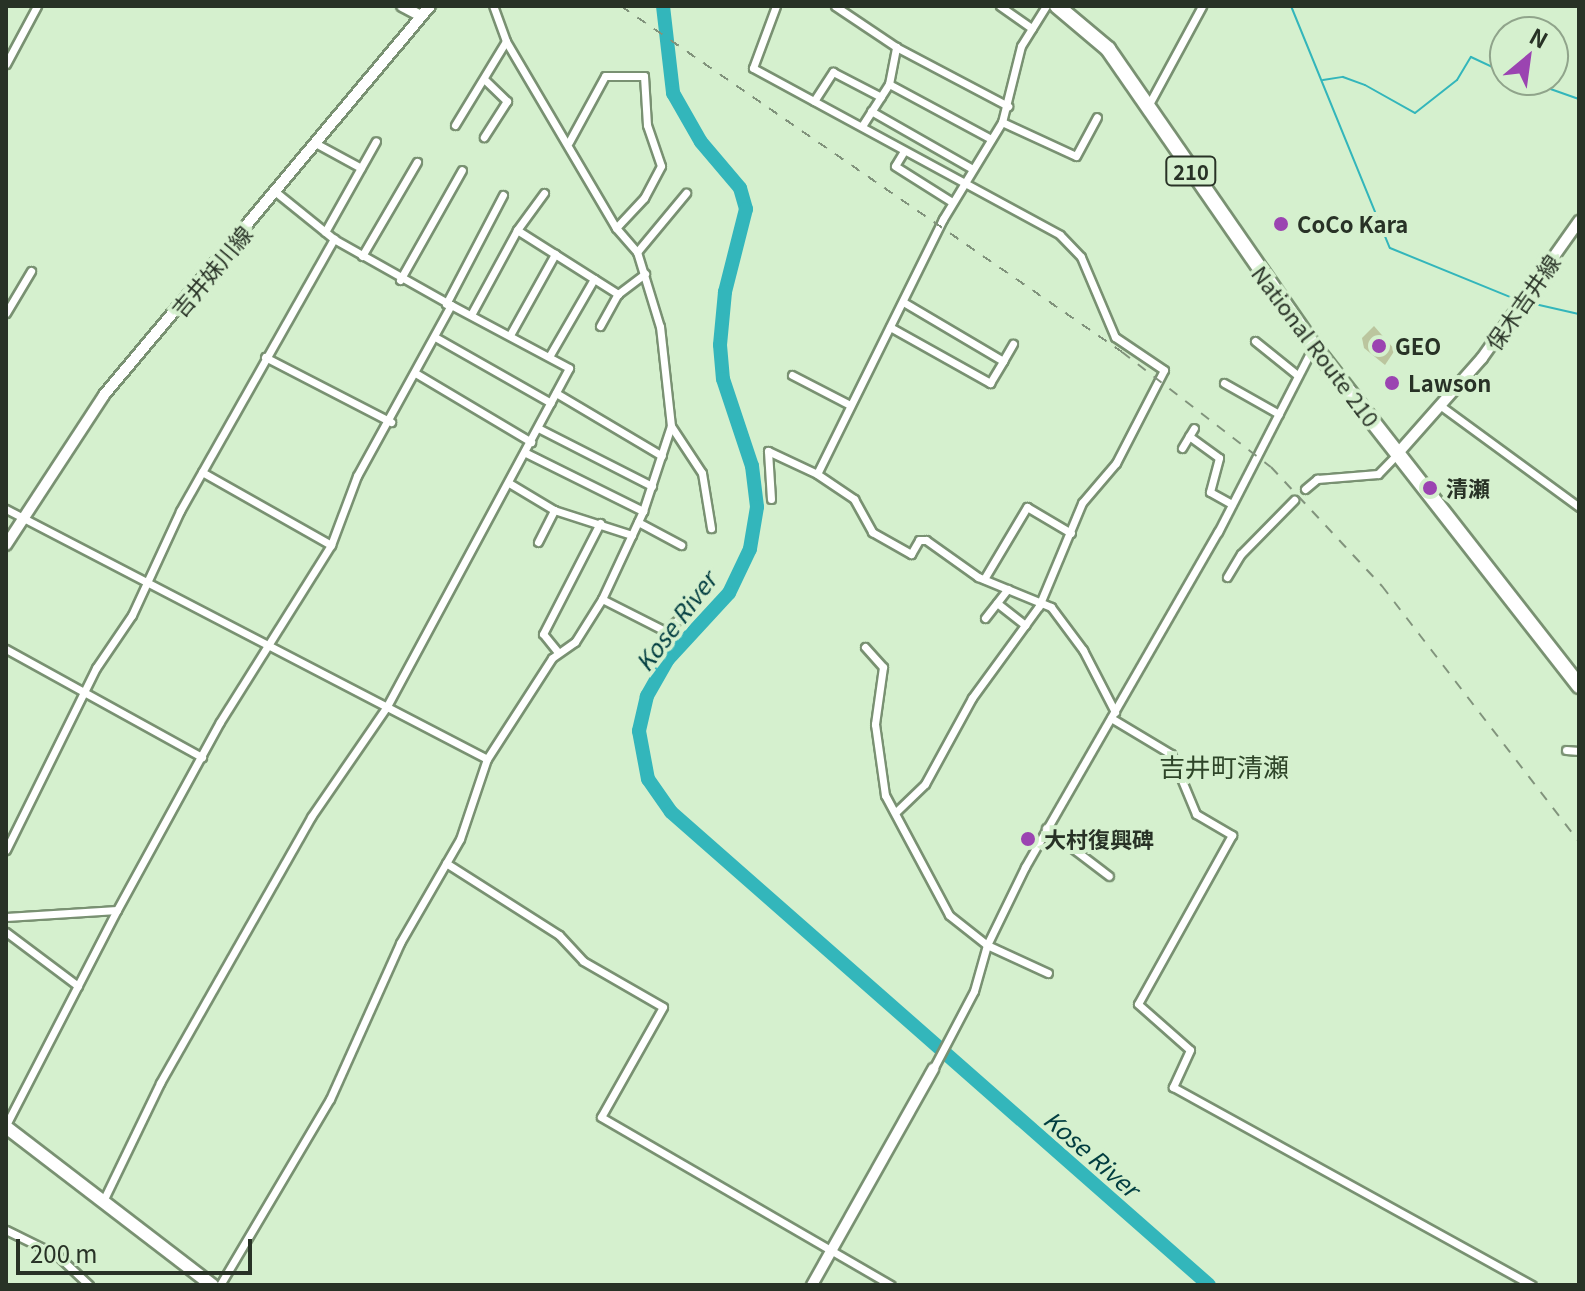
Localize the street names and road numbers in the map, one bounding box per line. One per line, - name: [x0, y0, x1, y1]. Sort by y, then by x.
- road number: 210: [1165, 155, 1217, 187]
- street label: 吉井妹川線: [166, 220, 256, 322]
- street label: 保木吉井線: [1480, 249, 1564, 355]
- street label: National Route 210: [1247, 260, 1385, 432]

